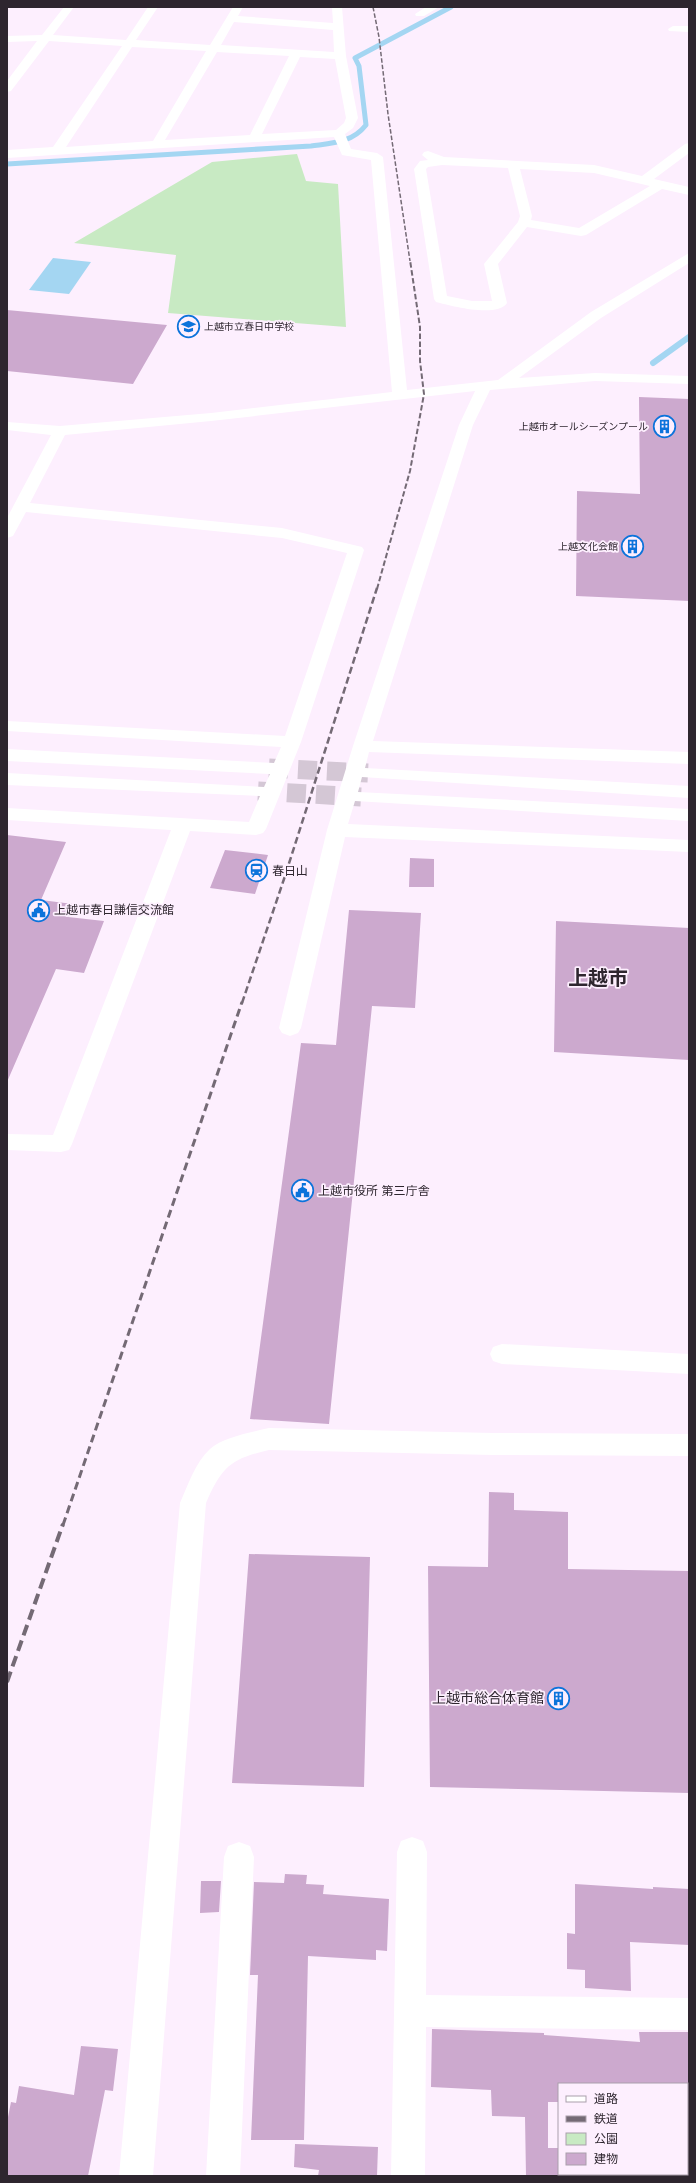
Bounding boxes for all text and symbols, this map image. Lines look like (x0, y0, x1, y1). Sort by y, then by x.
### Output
school or university icon: 上越市立春日中学校 (176, 313, 202, 339)
place label: 上越市立春日中学校 (204, 319, 294, 334)
building icon: 上越市オールシーズンプール (651, 413, 677, 439)
place label: 上越市オールシーズンプール (519, 419, 648, 434)
building icon: 上越文化会館 (620, 533, 646, 559)
place label: 上越文化会館 (558, 539, 618, 554)
station icon: 春日山 (243, 858, 269, 884)
place label: 春日山 (272, 862, 308, 880)
public building icon: 上越市春日謙信交流館 (26, 897, 52, 923)
place label: 上越市春日謙信交流館 (54, 901, 174, 919)
district label: 上越市 (568, 964, 628, 993)
public building icon: 上越市役所 第三庁舎 (290, 1178, 316, 1204)
place label: 上越市役所 第三庁舎 (318, 1182, 430, 1200)
building icon: 上越市総合体育館 (546, 1685, 572, 1711)
place label: 上越市総合体育館 (432, 1688, 544, 1708)
legend (558, 2083, 688, 2175)
text: 道路 (594, 2090, 618, 2108)
text: 鉄道 (594, 2110, 618, 2128)
text: 公園 (594, 2130, 618, 2148)
text: 建物 (594, 2150, 618, 2168)

